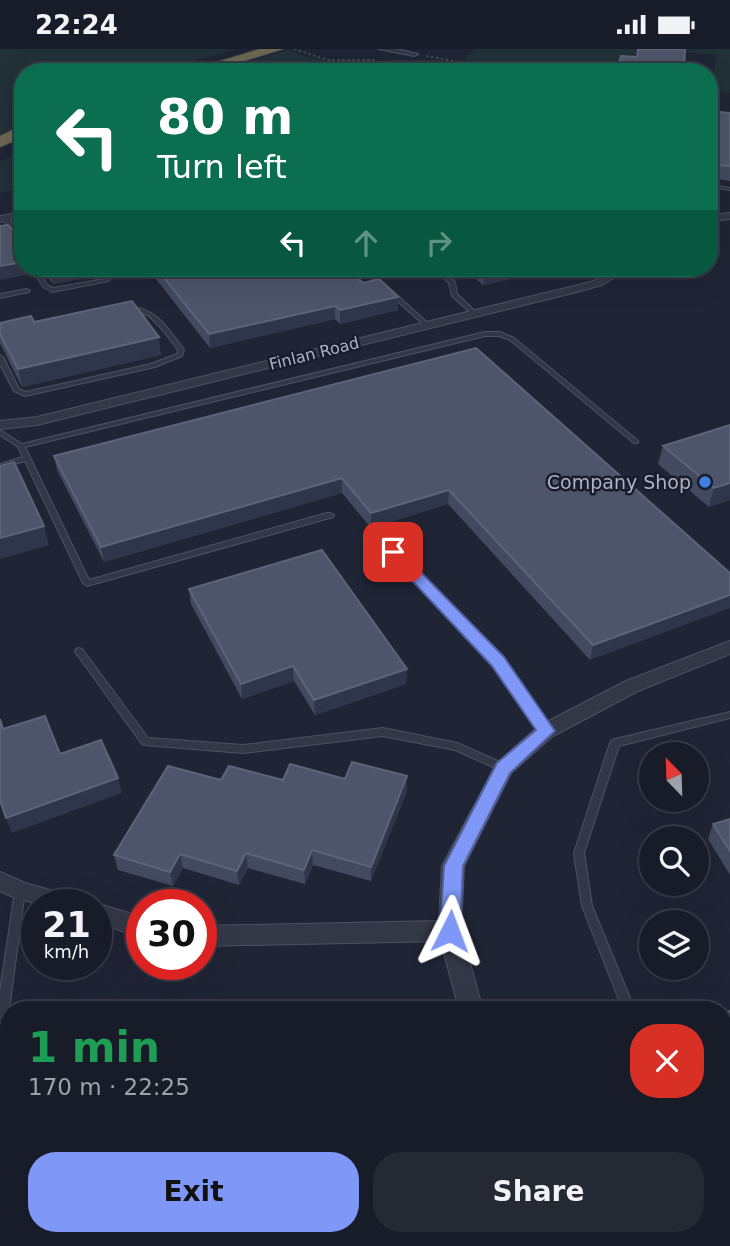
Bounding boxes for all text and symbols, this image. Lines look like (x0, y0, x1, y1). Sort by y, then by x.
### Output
text: 22:24 (35, 10, 118, 40)
text: 80 m (157, 89, 293, 146)
icon: left (42, 91, 133, 182)
text: Turn left (157, 148, 287, 186)
icon: left (274, 224, 312, 262)
icon: ahead (347, 224, 385, 262)
icon: right (420, 224, 458, 262)
street label: Finlan Road (267, 333, 361, 374)
place label: Company Shop (547, 471, 691, 493)
marker: Company Shop (697, 474, 713, 490)
pin (363, 522, 423, 582)
icon: arrive (374, 533, 412, 571)
north arrow (639, 742, 709, 812)
map controls (639, 742, 709, 980)
button: search (639, 826, 709, 896)
speed limit sign: 30 (126, 889, 217, 980)
position arrow (413, 894, 487, 968)
text: 21 (42, 905, 91, 945)
button: layers (639, 910, 709, 980)
text: km/h (44, 941, 89, 962)
text: 1 min (28, 1023, 160, 1072)
button: close (630, 1024, 704, 1098)
text: 170 m · 22:25 (28, 1074, 190, 1100)
button: Exit (28, 1152, 359, 1232)
button: Share (373, 1152, 704, 1232)

